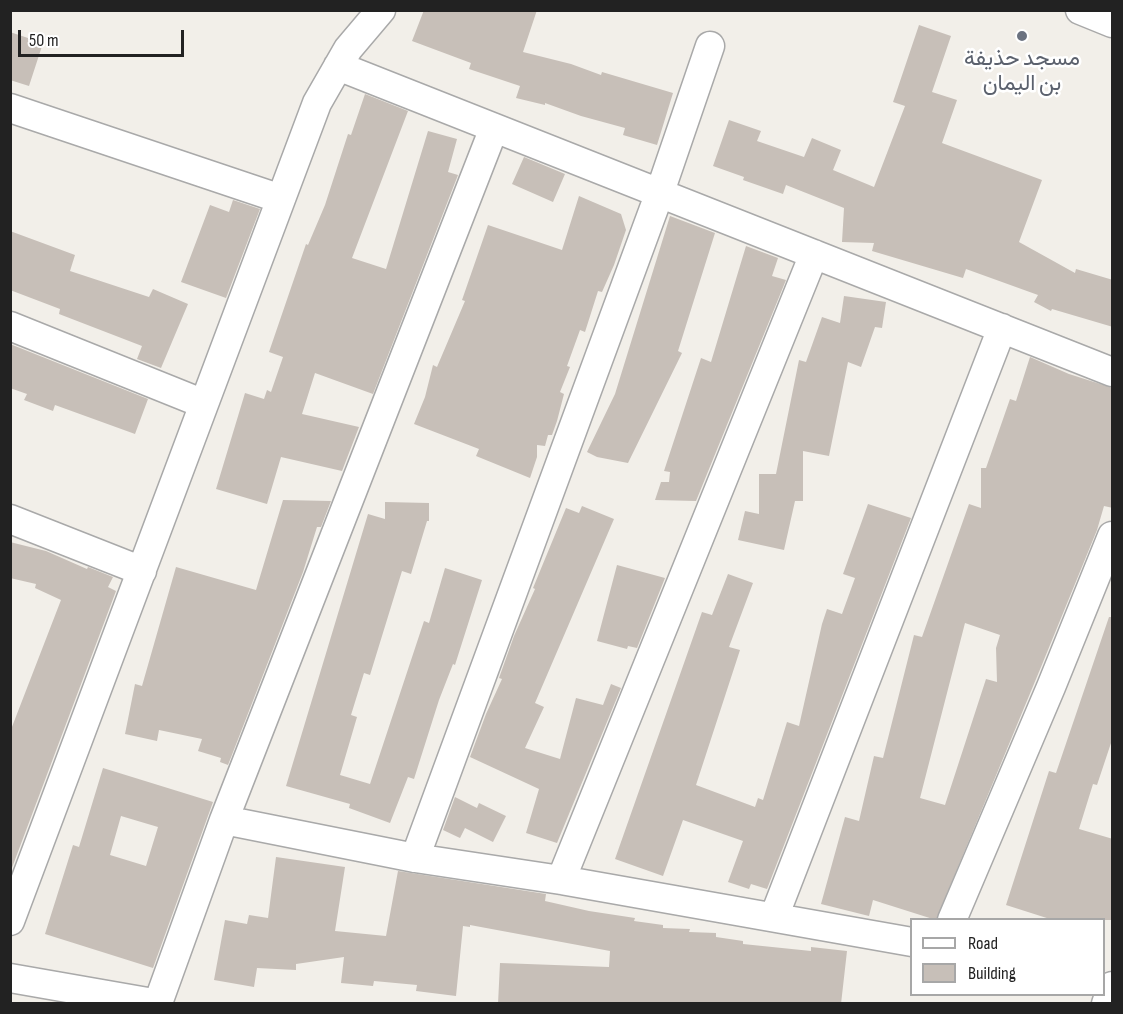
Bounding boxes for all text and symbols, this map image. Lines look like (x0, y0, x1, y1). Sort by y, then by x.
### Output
scale bar (21, 18, 188, 56)
marker: مسجد حذيفة بن اليمان (1015, 29, 1029, 43)
text: 50 m (29, 30, 59, 51)
place label: مسجد حذيفة بن اليمان (964, 46, 1080, 98)
legend (910, 918, 1105, 996)
text: Road (968, 933, 998, 954)
text: Building (968, 963, 1016, 984)

